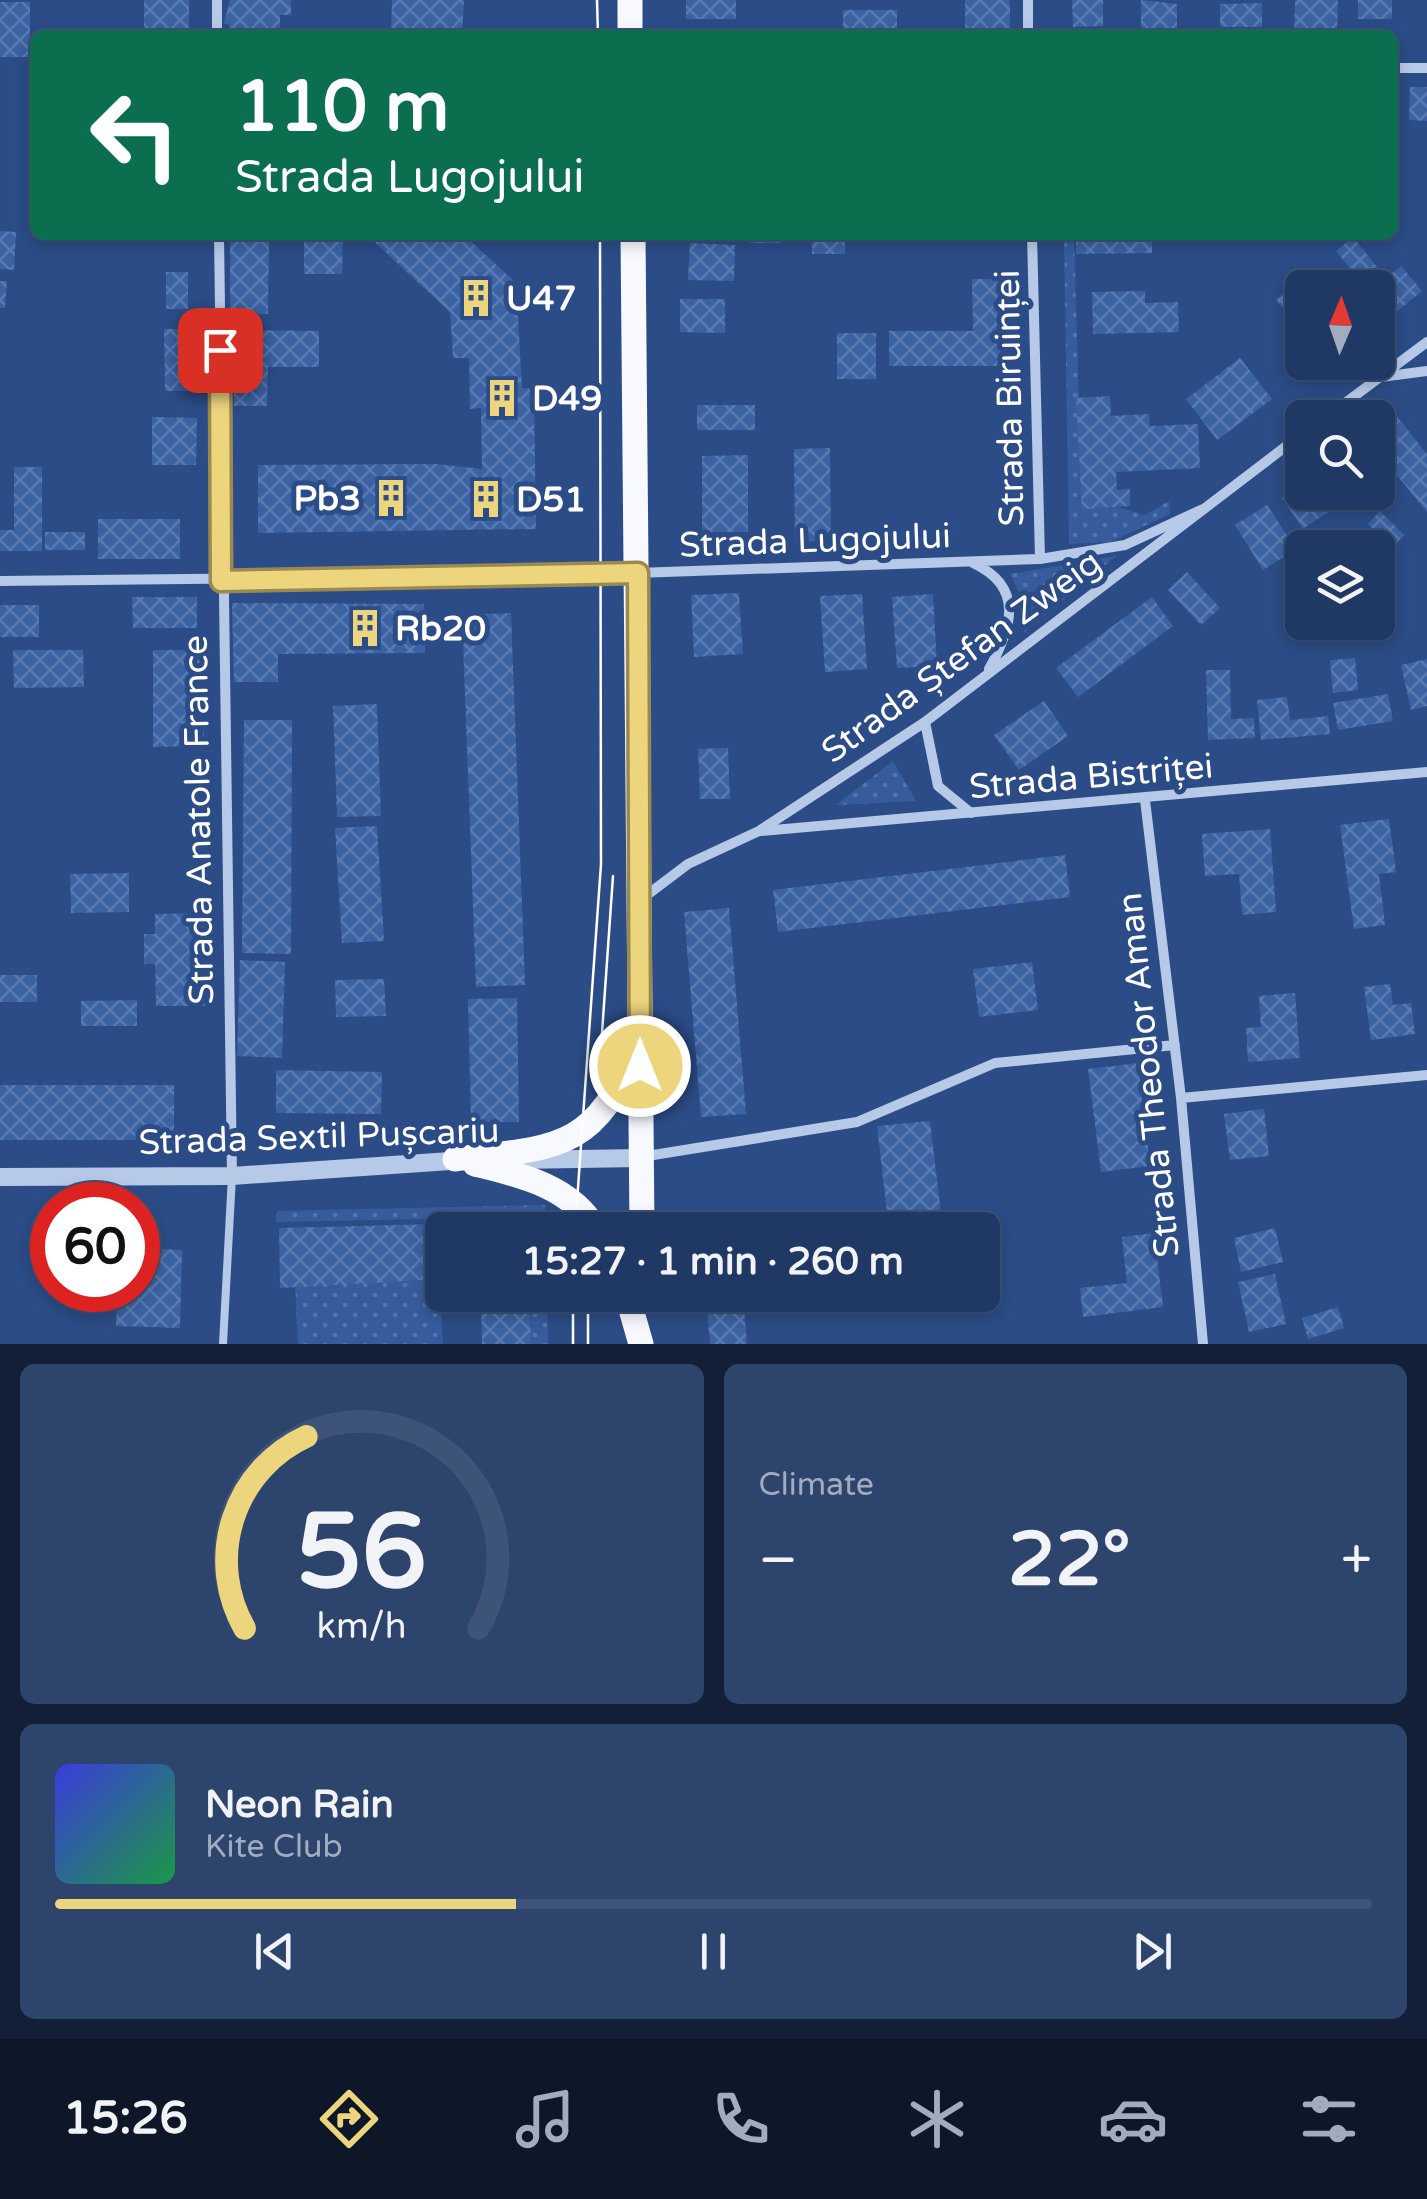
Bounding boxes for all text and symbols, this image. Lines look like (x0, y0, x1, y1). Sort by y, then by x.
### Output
text: 110 m (235, 66, 449, 150)
icon: left (70, 70, 200, 200)
text: Strada Lugojului (235, 151, 585, 205)
street label: Strada Biruinței (987, 269, 1033, 527)
north arrow (1285, 270, 1395, 380)
map controls (1285, 270, 1395, 640)
building icon: U47 (455, 277, 497, 319)
place label: U47 (506, 278, 577, 320)
pin (178, 308, 263, 393)
icon: arrive (193, 323, 248, 378)
building icon: D49 (481, 377, 523, 419)
place label: D49 (532, 378, 602, 420)
button: search (1285, 400, 1395, 510)
building icon: Pb3 (370, 477, 412, 519)
place label: Pb3 (294, 478, 361, 520)
building icon: D51 (465, 478, 507, 520)
place label: D51 (516, 479, 586, 521)
street label: Strada Lugojului (678, 515, 952, 567)
button: layers (1285, 530, 1395, 640)
street label: Strada Ștefan Zweig (814, 541, 1109, 772)
building icon: Rb20 (344, 607, 386, 649)
place label: Rb20 (395, 608, 486, 650)
street label: Strada Anatole France (175, 635, 223, 1005)
street label: Strada Bistriței (967, 745, 1215, 809)
street label: Strada Theodor Aman (1109, 890, 1189, 1259)
position arrow (588, 1014, 692, 1118)
street label: Strada Sextil Pușcariu (138, 1110, 500, 1164)
speed limit sign: 60 (30, 1182, 160, 1312)
text: 15:27 · 1 min · 260 m (521, 1239, 904, 1285)
text: Climate (759, 1466, 874, 1504)
text: 56 (296, 1491, 427, 1616)
text: 22° (1008, 1515, 1131, 1605)
text: − (759, 1528, 798, 1594)
text: + (1341, 1528, 1372, 1594)
text: km/h (317, 1605, 407, 1648)
text: Neon Rain (205, 1782, 394, 1828)
text: Kite Club (205, 1828, 343, 1866)
icon: previous (247, 1924, 302, 1979)
icon: pause (686, 1924, 741, 1979)
icon: next (1125, 1924, 1180, 1979)
icon: directions (314, 2084, 384, 2154)
icon: music (510, 2084, 580, 2154)
icon: phone (706, 2084, 776, 2154)
icon: climate (902, 2084, 972, 2154)
icon: car (1098, 2084, 1168, 2154)
icon: filters (1294, 2084, 1364, 2154)
text: 15:26 (63, 2092, 188, 2146)

